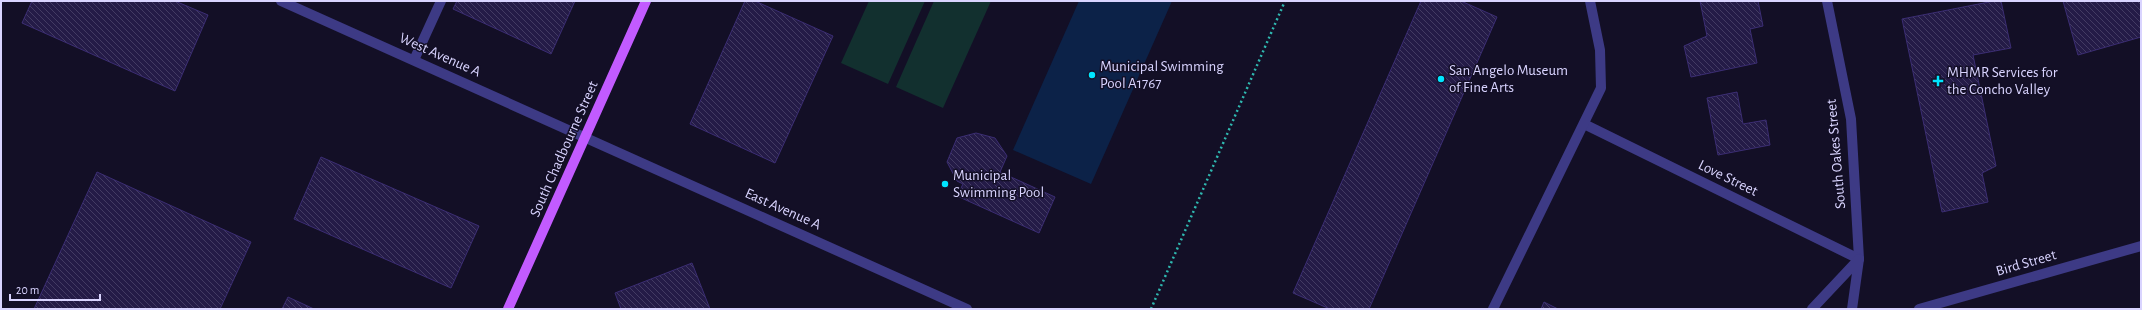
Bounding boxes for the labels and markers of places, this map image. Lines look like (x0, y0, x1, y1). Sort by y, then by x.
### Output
place label: Municipal Swimming Pool A1767 (1100, 59, 1224, 91)
place label: San Angelo Museum of Fine Arts (1449, 63, 1568, 95)
place label: MHMR Services for the Concho Valley (1947, 65, 2058, 97)
marker: Municipal Swimming Pool A1767 (1087, 70, 1097, 80)
marker: San Angelo Museum of Fine Arts (1436, 74, 1446, 84)
marker: MHMR Services for the Concho Valley (1932, 75, 1944, 87)
place label: Municipal Swimming Pool (953, 168, 1044, 200)
marker: Municipal Swimming Pool (940, 179, 950, 189)

